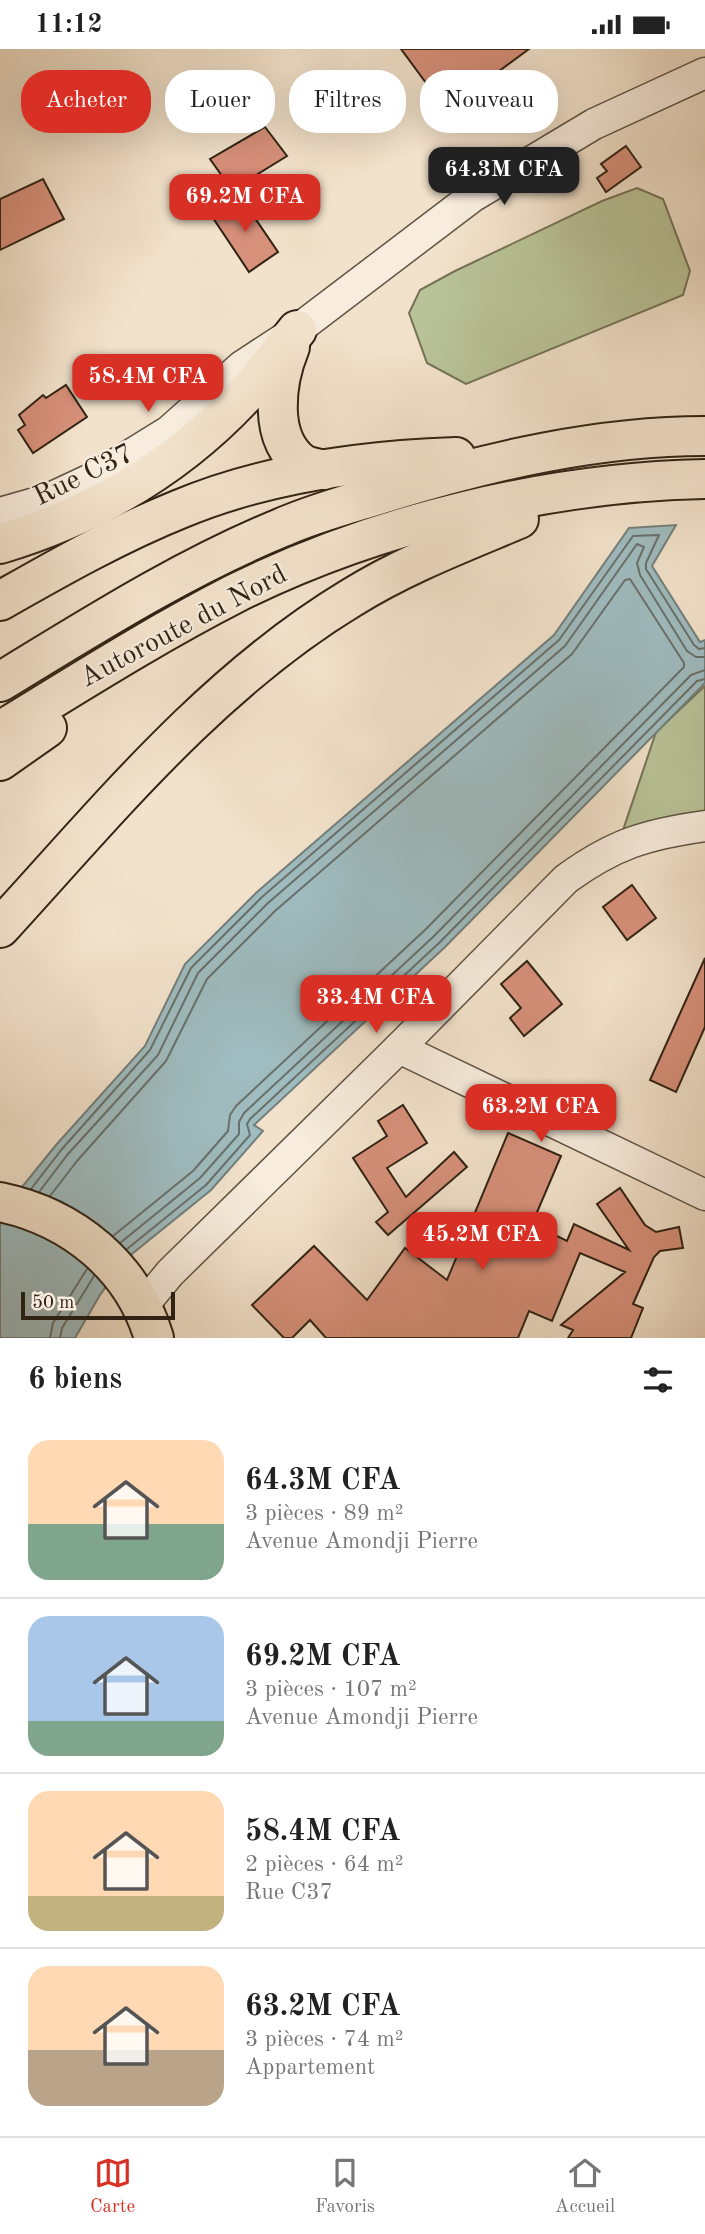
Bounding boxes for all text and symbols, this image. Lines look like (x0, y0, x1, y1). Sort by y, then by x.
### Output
text: 11:12 (35, 12, 103, 38)
chip: Acheter (21, 70, 151, 133)
chip: Louer (165, 70, 275, 133)
chip: Filtres (289, 70, 406, 133)
chip: Nouveau (420, 70, 558, 133)
pin: 64.3M CFA (424, 148, 584, 207)
text: 64.3M CFA (444, 158, 564, 181)
pin: 69.2M CFA (165, 174, 325, 234)
text: 69.2M CFA (185, 185, 305, 208)
pin: 58.4M CFA (68, 355, 228, 414)
text: 58.4M CFA (88, 365, 208, 388)
street label: Rue C37 (30, 440, 138, 512)
street label: Autoroute du Nord (76, 561, 292, 693)
pin: 33.4M CFA (296, 975, 456, 1035)
text: 33.4M CFA (316, 986, 436, 1009)
pin: 63.2M CFA (461, 1085, 621, 1144)
text: 63.2M CFA (481, 1095, 601, 1118)
pin: 45.2M CFA (402, 1213, 562, 1272)
text: 45.2M CFA (422, 1223, 542, 1246)
scale bar (21, 1289, 175, 1321)
text: 50 m (32, 1294, 74, 1313)
icon: filters (639, 1361, 677, 1399)
text: 6 biens (28, 1365, 122, 1395)
text: 64.3M CFA (245, 1466, 401, 1496)
icon: home (84, 1468, 168, 1552)
text: 3 pièces · 89 m² (245, 1502, 404, 1525)
text: Avenue Amondji Pierre (245, 1530, 478, 1553)
text: 69.2M CFA (245, 1642, 401, 1672)
icon: home (84, 1644, 168, 1728)
text: 3 pièces · 107 m² (245, 1678, 417, 1701)
text: Avenue Amondji Pierre (245, 1706, 478, 1729)
text: 58.4M CFA (245, 1817, 401, 1847)
icon: home (84, 1819, 168, 1903)
text: 2 pièces · 64 m² (245, 1853, 404, 1876)
text: Rue C37 (245, 1881, 333, 1904)
text: 63.2M CFA (245, 1992, 401, 2022)
icon: home (84, 1994, 168, 2078)
text: 3 pièces · 74 m² (245, 2028, 404, 2051)
text: Appartement (245, 2056, 375, 2079)
tab: Carte (90, 2154, 135, 2219)
tab: Favoris (315, 2154, 375, 2219)
tab: Accueil (555, 2154, 615, 2219)

